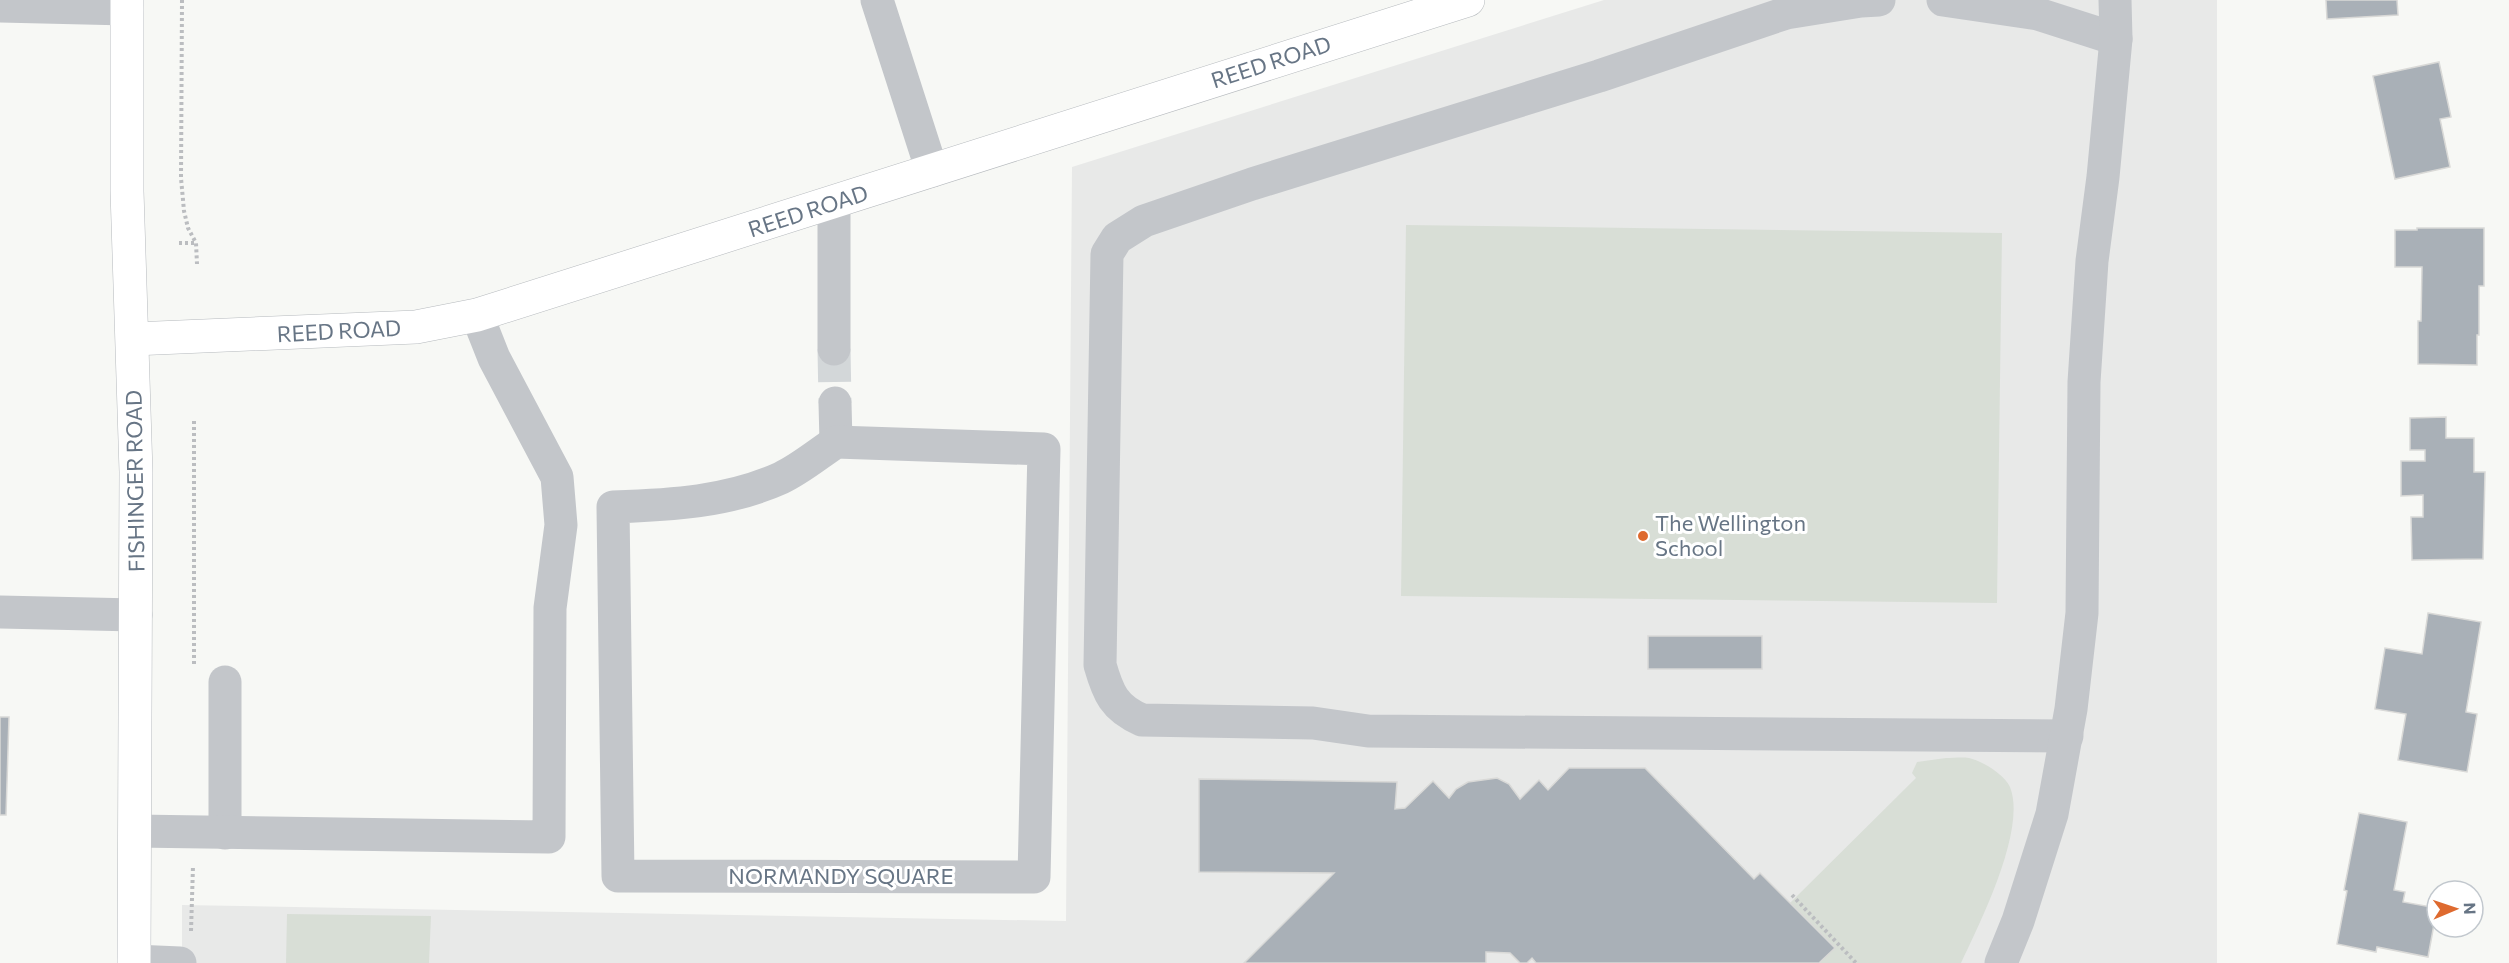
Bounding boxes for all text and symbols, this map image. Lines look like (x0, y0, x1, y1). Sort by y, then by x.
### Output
street label: REED ROAD (1208, 29, 1334, 94)
street label: REED ROAD (745, 178, 871, 243)
street label: REED ROAD (276, 314, 402, 347)
street label: FISHINGER ROAD (119, 390, 150, 572)
place label: The Wellington School (1655, 509, 1806, 561)
marker: The Wellington School (1636, 529, 1650, 543)
street label: NORMANDY SQUARE (728, 862, 954, 889)
north arrow (2425, 879, 2485, 939)
text: N (2461, 902, 2480, 915)

